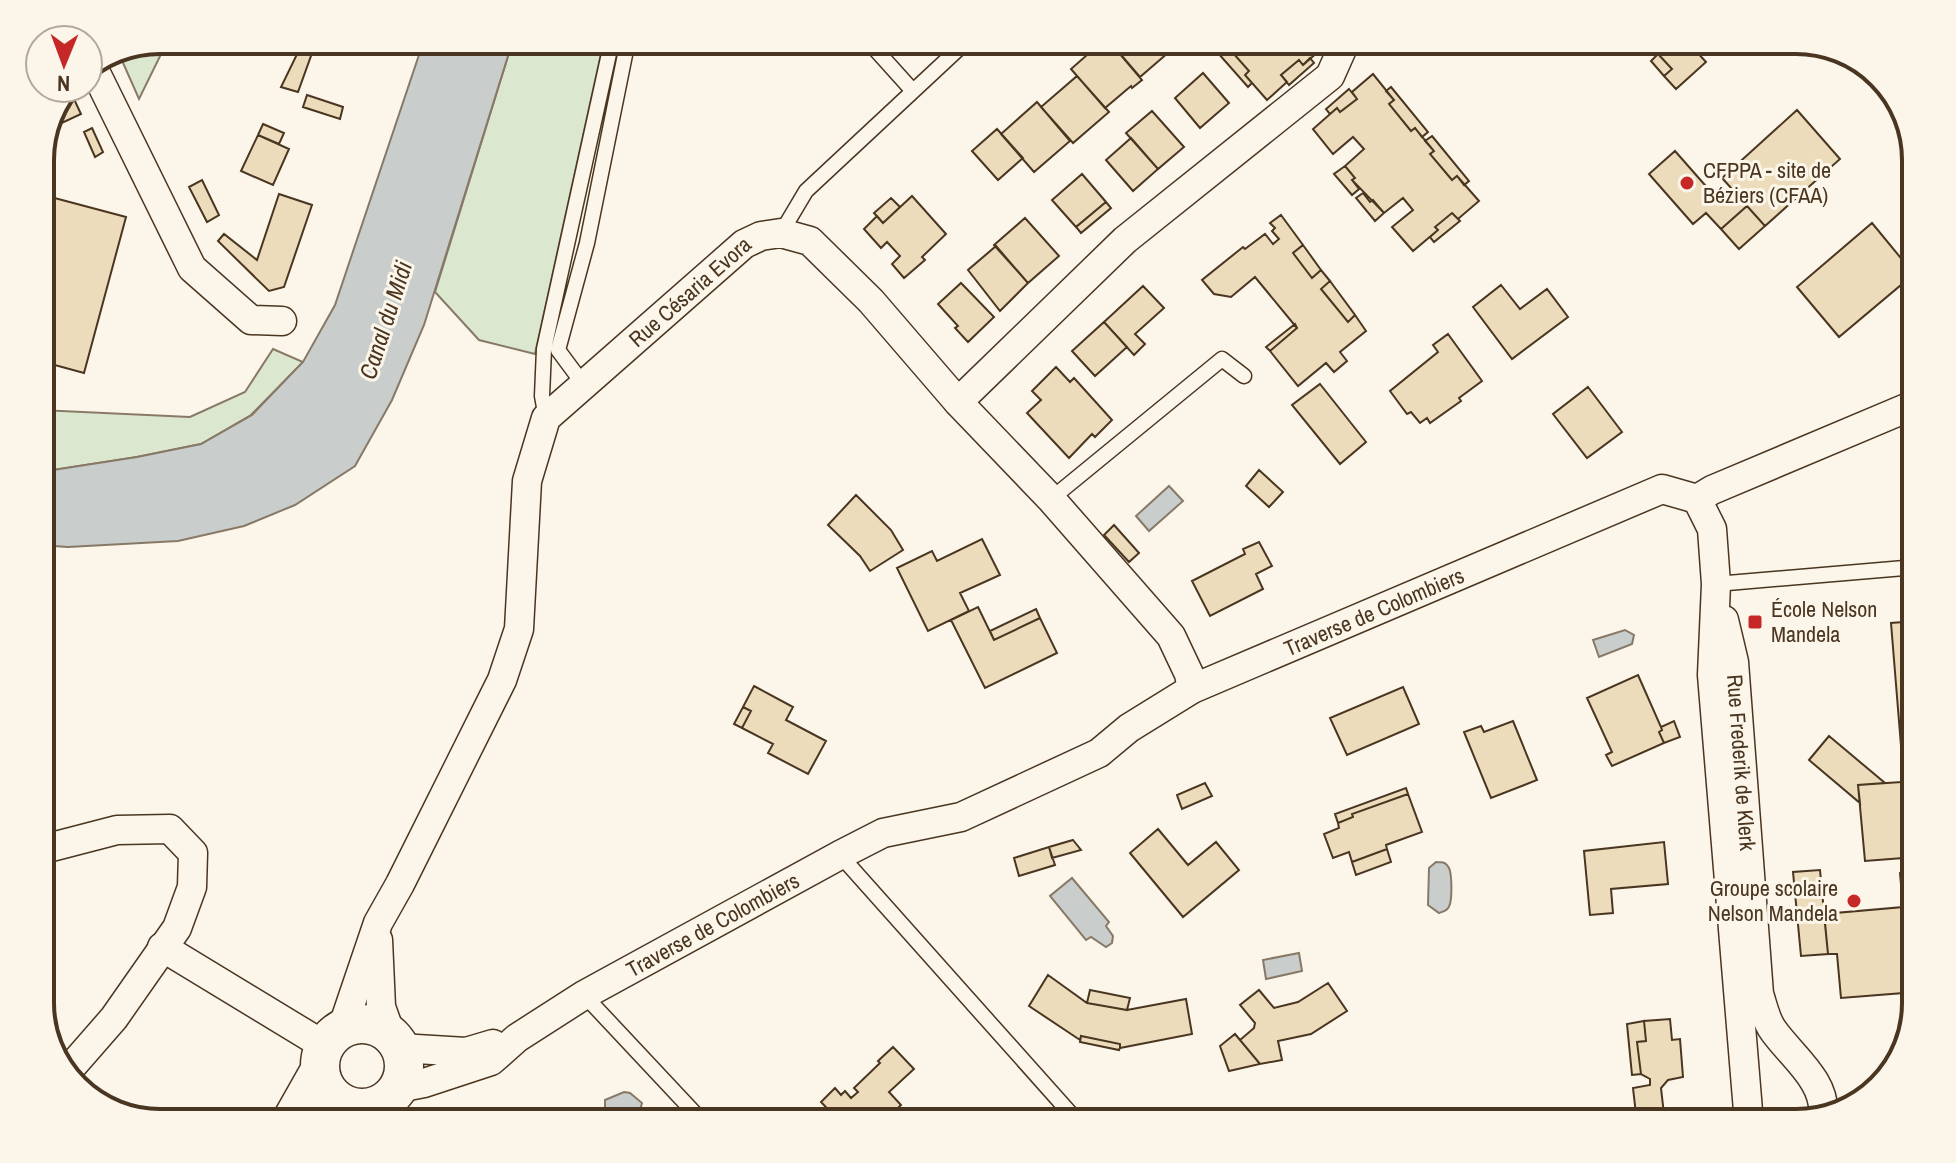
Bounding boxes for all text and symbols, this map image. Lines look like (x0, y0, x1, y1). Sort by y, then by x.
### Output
north arrow (24, 24, 104, 104)
text: N (57, 69, 70, 99)
place label: CFPPA - site de Béziers (CFAA) (1703, 155, 1831, 210)
marker: CFPPA - site de Béziers (CFAA) (1678, 174, 1696, 192)
street label: Rue Césaria Evora (622, 230, 757, 354)
water label: Canal du Midi (351, 256, 419, 383)
street label: Traverse de Colombiers (1279, 560, 1469, 663)
place label: École Nelson Mandela (1771, 594, 1877, 649)
marker: École Nelson Mandela (1746, 613, 1764, 631)
street label: Rue Frederik de Klerk (1720, 673, 1763, 853)
street label: Traverse de Colombiers (621, 865, 805, 984)
place label: Groupe scolaire Nelson Mandela (1708, 873, 1838, 928)
marker: Groupe scolaire Nelson Mandela (1845, 892, 1863, 910)

